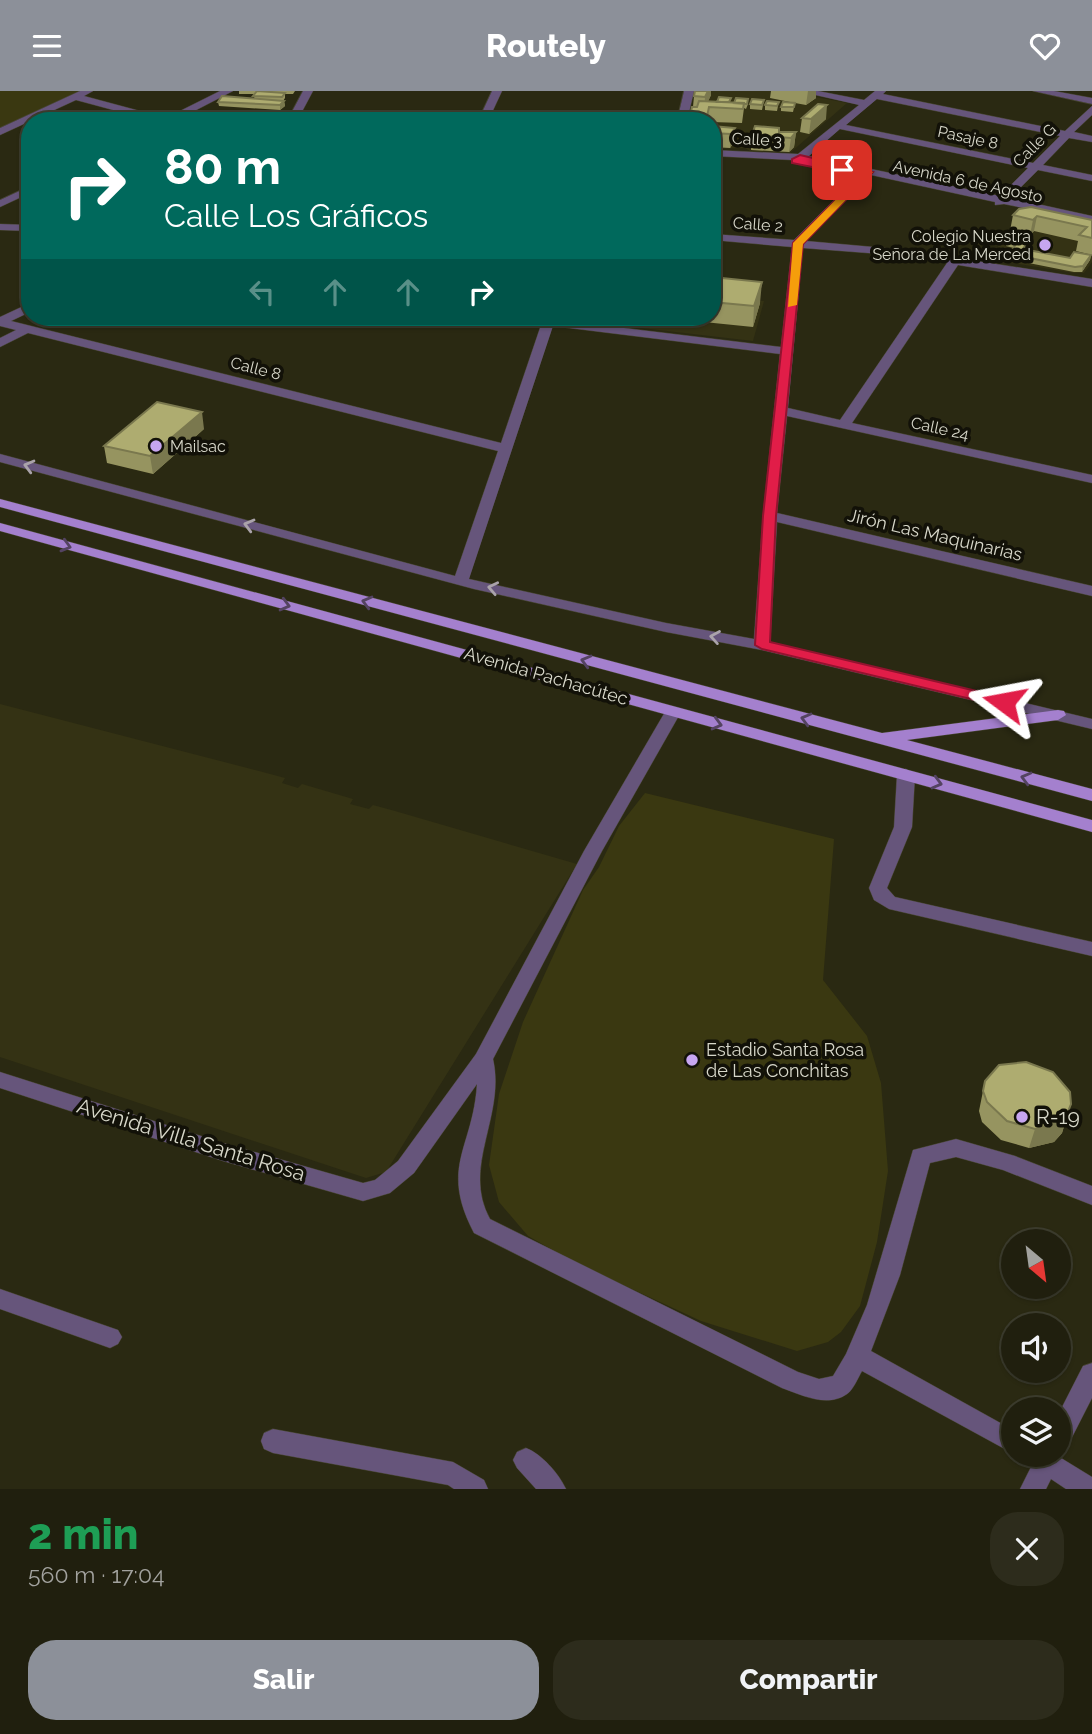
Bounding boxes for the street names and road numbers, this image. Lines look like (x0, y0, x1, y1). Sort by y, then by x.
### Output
street label: Calle G (1009, 120, 1060, 171)
street label: Pasaje 8 (936, 122, 1000, 153)
street label: Calle 3 (731, 129, 783, 150)
street label: Avenida 6 de Agosto (891, 156, 1045, 207)
street label: Calle 2 (732, 213, 784, 236)
street label: Calle 8 (229, 353, 283, 384)
street label: Calle 24 (909, 413, 971, 444)
street label: Jirón Las Maquinarias (846, 504, 1025, 565)
street label: Avenida Pachacútec (462, 642, 631, 709)
street label: Avenida Villa Santa Rosa (74, 1093, 308, 1186)

